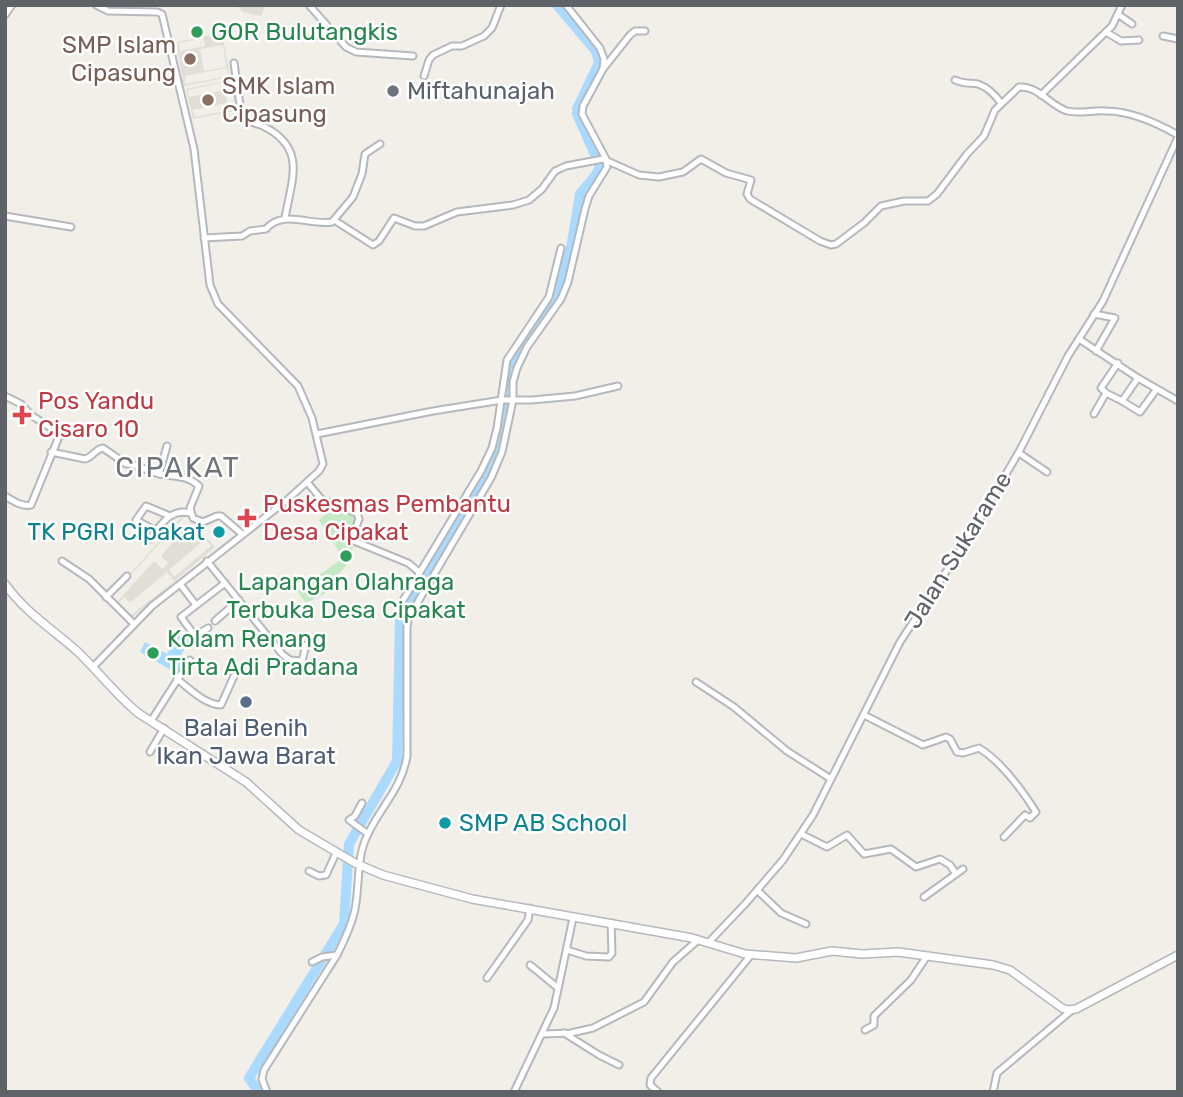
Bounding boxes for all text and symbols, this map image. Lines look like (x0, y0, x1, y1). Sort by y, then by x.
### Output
place label: GOR Bulutangkis (211, 18, 398, 46)
marker: GOR Bulutangkis (189, 24, 205, 40)
place label: SMP Islam Cipasung (62, 31, 176, 87)
marker: SMP Islam Cipasung (182, 51, 198, 67)
place label: SMK Islam Cipasung (222, 72, 335, 128)
place label: Miftahunajah (407, 77, 555, 105)
marker: Miftahunajah (385, 83, 401, 99)
marker: SMK Islam Cipasung (200, 92, 216, 108)
place label: Pos Yandu Cisaro 10 (38, 387, 154, 443)
marker: Pos Yandu Cisaro 10 (12, 405, 32, 425)
district label: CIPAKAT (115, 451, 241, 484)
street label: Jalan Sukarame (899, 466, 1017, 634)
place label: Puskesmas Pembantu Desa Cipakat (263, 490, 511, 546)
marker: Puskesmas Pembantu Desa Cipakat (237, 508, 257, 528)
place label: TK PGRI Cipakat (27, 518, 205, 546)
marker: TK PGRI Cipakat (211, 524, 227, 540)
marker: Lapangan Olahraga Terbuka Desa Cipakat (338, 548, 354, 564)
place label: Lapangan Olahraga Terbuka Desa Cipakat (226, 568, 466, 624)
place label: Kolam Renang Tirta Adi Pradana (167, 625, 358, 681)
marker: Kolam Renang Tirta Adi Pradana (145, 645, 161, 661)
marker: Balai Benih Ikan Jawa Barat (238, 694, 254, 710)
place label: Balai Benih Ikan Jawa Barat (156, 714, 336, 770)
place label: SMP AB School (459, 809, 627, 837)
marker: SMP AB School (437, 815, 453, 831)

